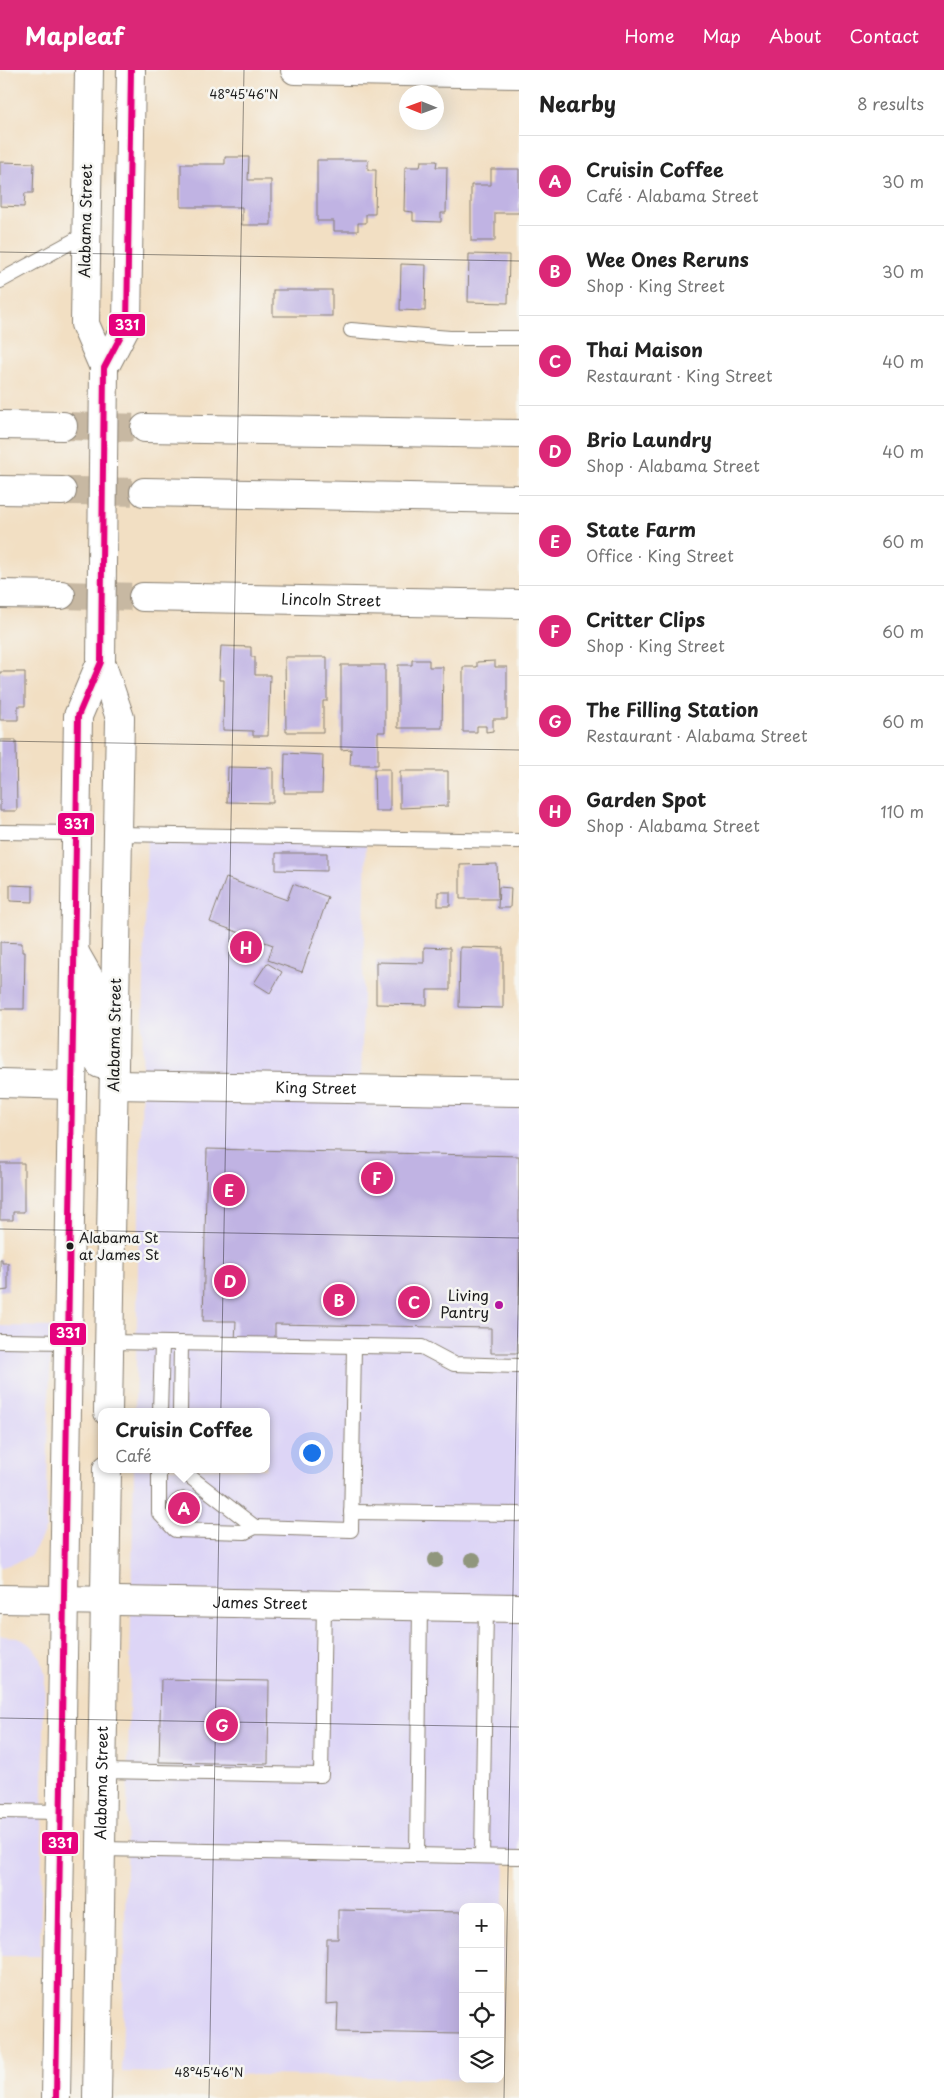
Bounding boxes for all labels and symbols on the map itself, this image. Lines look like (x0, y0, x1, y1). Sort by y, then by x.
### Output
text: 48°45'46"N (210, 85, 278, 103)
north arrow (399, 85, 444, 130)
street label: Alabama Street (72, 164, 97, 278)
line badge: 331 (108, 313, 146, 337)
text: 331 (115, 314, 139, 335)
street label: Lincoln Street (281, 587, 381, 611)
line badge: 331 (57, 812, 95, 836)
text: 331 (64, 813, 88, 834)
pin: H (230, 928, 262, 966)
street label: Alabama Street (101, 978, 126, 1092)
street label: King Street (275, 1075, 357, 1099)
pin: F (361, 1159, 393, 1197)
pin: E (213, 1171, 245, 1209)
place label: Alabama St at James St (79, 1227, 159, 1265)
marker: Alabama St at James St (65, 1241, 75, 1251)
pin: D (214, 1262, 246, 1300)
pin: B (323, 1281, 355, 1319)
pin: C (398, 1283, 430, 1321)
place label: Living Pantry (440, 1283, 489, 1323)
marker: Living Pantry (493, 1299, 505, 1311)
line badge: 331 (49, 1322, 87, 1346)
text: 331 (56, 1322, 80, 1343)
your location (299, 1440, 325, 1466)
pin: A (168, 1489, 200, 1527)
street label: James Street (212, 1590, 308, 1614)
pin: G (206, 1706, 238, 1744)
street label: Alabama Street (88, 1726, 113, 1840)
line badge: 331 (41, 1831, 79, 1855)
text: 331 (48, 1832, 72, 1853)
text: 48°45'46"N (175, 2063, 243, 2081)

